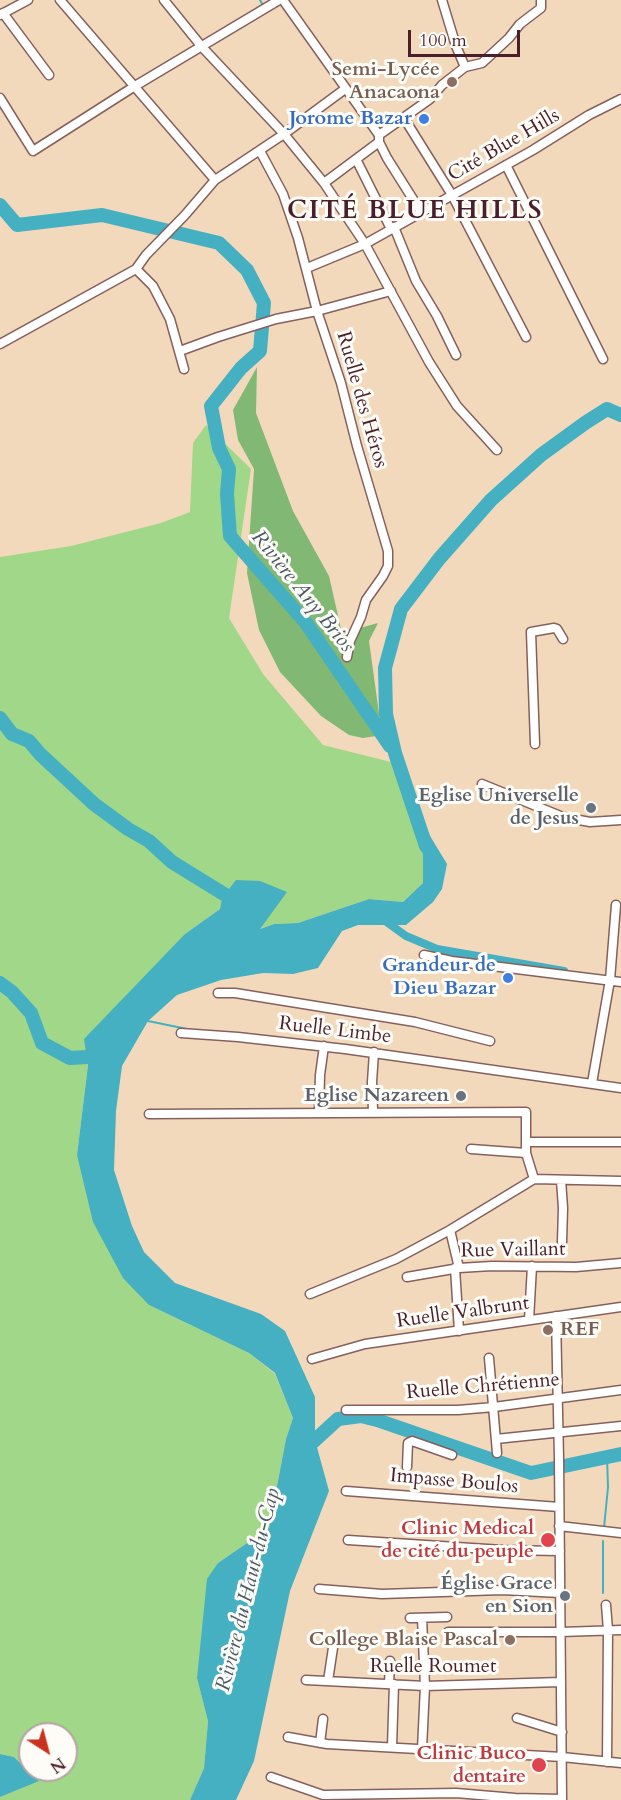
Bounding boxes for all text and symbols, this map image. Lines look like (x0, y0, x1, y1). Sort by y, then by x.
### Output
scale bar (411, 18, 524, 56)
text: 100 m (419, 28, 467, 53)
place label: Semi-Lycée Anacaona (332, 58, 440, 105)
marker: Semi-Lycée Anacaona (445, 75, 459, 89)
street label: Cité Blue Hills (444, 104, 564, 188)
place label: Jorome Bazar (289, 107, 412, 131)
marker: Jorome Bazar (417, 112, 431, 126)
district label: CITÉ BLUE HILLS (287, 196, 543, 228)
street label: Ruelle des Héros (330, 329, 392, 471)
water label: Rivière Any Brios (245, 526, 359, 658)
place label: Eglise Universelle de Jesus (418, 784, 579, 831)
marker: Eglise Universelle de Jesus (584, 801, 598, 815)
place label: Grandeur de Dieu Bazar (382, 954, 496, 1001)
marker: Grandeur de Dieu Bazar (501, 971, 515, 985)
street label: Ruelle Limbe (277, 1012, 393, 1050)
place label: Eglise Nazareen (304, 1084, 449, 1108)
marker: Eglise Nazareen (454, 1089, 468, 1103)
street label: Rue Vaillant (460, 1238, 566, 1264)
street label: Ruelle Valbrunt (395, 1292, 531, 1334)
place label: REF (560, 1318, 599, 1342)
marker: REF (541, 1323, 555, 1337)
street label: Ruelle Chrétienne (405, 1368, 561, 1406)
street label: Impasse Boulos (389, 1464, 519, 1500)
water label: Rivière du Haut-du-Cap (212, 1486, 286, 1694)
place label: Clinic Medical de cité du peuple (381, 1517, 534, 1564)
marker: Clinic Medical de cité du peuple (539, 1531, 557, 1549)
place label: Église Grace en Sion (440, 1572, 553, 1619)
marker: Église Grace en Sion (558, 1589, 572, 1603)
place label: College Blaise Pascal (309, 1628, 498, 1652)
marker: College Blaise Pascal (503, 1633, 517, 1647)
street label: Ruelle Roumet (370, 1655, 496, 1679)
north arrow (18, 1722, 78, 1782)
place label: Clinic Buco dentaire (417, 1742, 526, 1789)
text: N (45, 1752, 69, 1778)
marker: Clinic Buco dentaire (530, 1756, 548, 1774)

